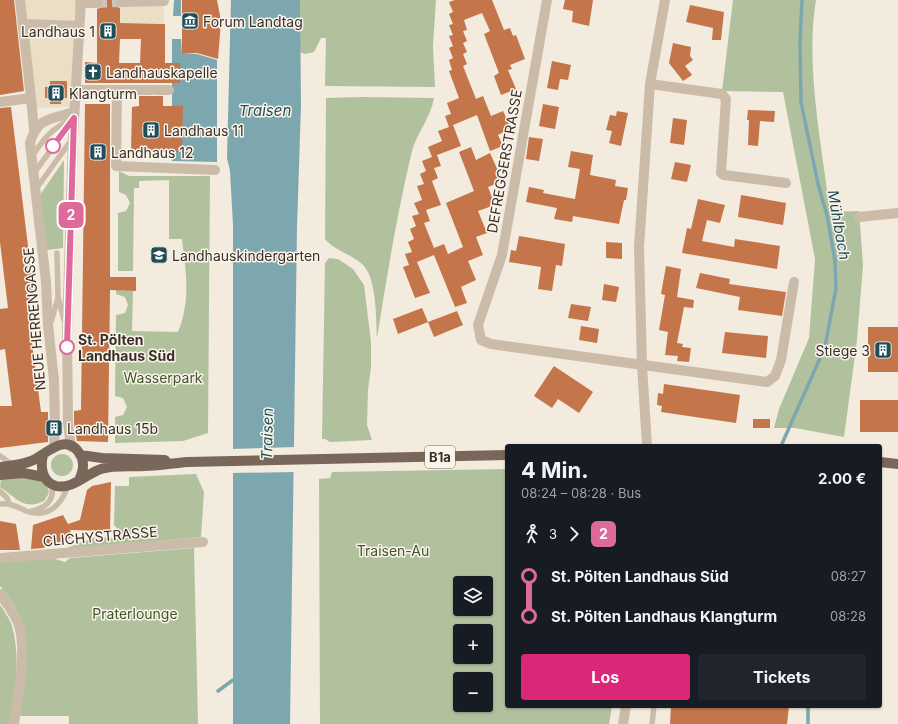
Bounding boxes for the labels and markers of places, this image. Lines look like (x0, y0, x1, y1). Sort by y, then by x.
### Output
museum icon: Forum Landtag (180, 11, 200, 31)
place label: Forum Landtag (203, 13, 303, 30)
building icon: Landhaus 1 (98, 21, 118, 41)
place label: Landhaus 1 (21, 23, 95, 40)
church icon: Landhauskapelle (83, 62, 103, 82)
place label: Landhauskapelle (106, 64, 218, 81)
building icon: Klangturm (46, 83, 66, 103)
place label: Klangturm (69, 85, 137, 102)
building icon: Landhaus 11 (141, 120, 161, 140)
place label: Landhaus 11 (164, 122, 244, 139)
unlabelled marker (45, 138, 61, 154)
building icon: Landhaus 12 (88, 142, 108, 162)
place label: Landhaus 12 (111, 144, 194, 161)
school or university icon: Landhauskindergarten (149, 245, 169, 265)
place label: Landhauskindergarten (172, 247, 320, 264)
place label: St. Pölten Landhaus Süd (78, 331, 175, 364)
marker: St. Pölten Landhaus Süd (59, 339, 75, 355)
building icon: Stiege 3 (873, 340, 893, 360)
place label: Stiege 3 (816, 342, 870, 359)
building icon: Landhaus 15b (44, 418, 64, 438)
place label: Landhaus 15b (67, 420, 158, 437)

